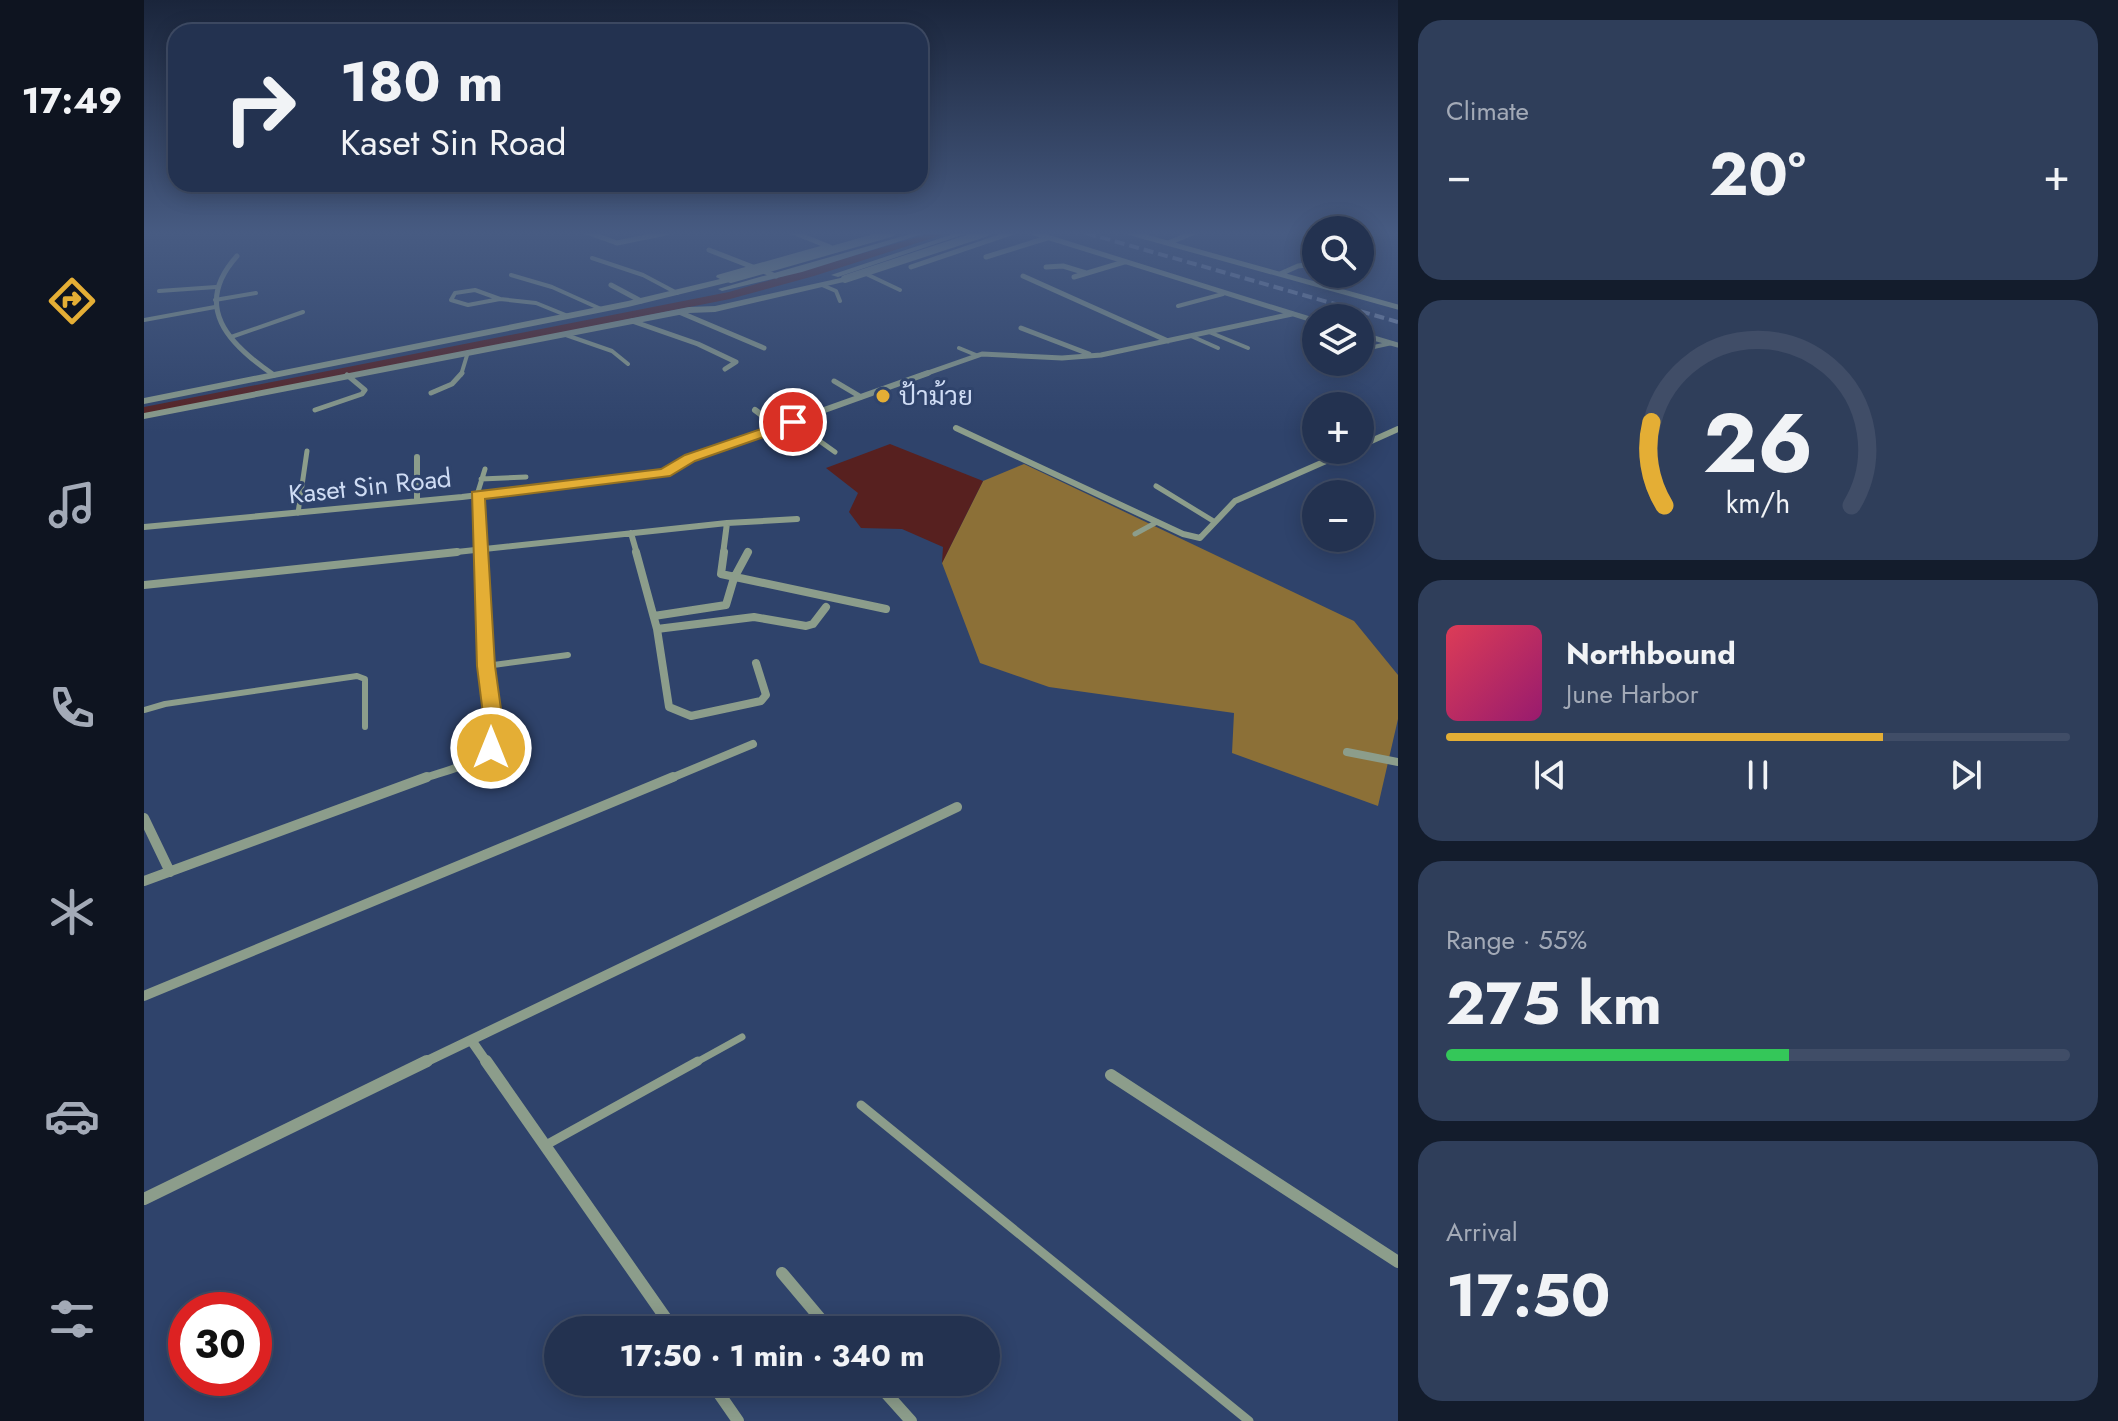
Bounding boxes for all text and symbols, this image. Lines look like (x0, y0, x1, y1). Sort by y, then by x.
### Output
text: 180 m (340, 41, 503, 122)
icon: right (208, 56, 312, 160)
text: 17:49 (22, 74, 122, 126)
text: Climate (1446, 92, 1529, 130)
text: Kaset Sin Road (340, 116, 567, 168)
text: 20° (1709, 131, 1806, 218)
text: − (1446, 143, 1472, 207)
text: + (2043, 143, 2070, 207)
map controls (1302, 216, 1374, 552)
button: search (1302, 216, 1374, 288)
icon: directions (44, 273, 100, 329)
button: layers (1302, 304, 1374, 376)
place label: ป้าม้วย (899, 377, 973, 415)
text: 26 (1703, 383, 1813, 503)
marker: ป้าม้วย (874, 387, 892, 405)
pin (759, 388, 827, 456)
button: + (1302, 392, 1374, 464)
icon: arrive (771, 400, 815, 444)
street label: Kaset Sin Road (287, 459, 453, 513)
icon: music (44, 477, 100, 533)
button: − (1302, 480, 1374, 552)
text: km/h (1726, 482, 1790, 524)
text: Northbound (1566, 632, 1736, 675)
text: June Harbor (1566, 675, 1699, 713)
icon: phone (44, 680, 100, 736)
position arrow (449, 706, 533, 790)
icon: previous (1528, 753, 1572, 797)
icon: pause (1736, 753, 1780, 797)
icon: next (1944, 753, 1988, 797)
icon: climate (44, 884, 100, 940)
text: Range · 55% (1446, 921, 1587, 959)
text: 275 km (1446, 960, 1662, 1047)
icon: car (44, 1088, 100, 1144)
text: Arrival (1446, 1213, 1518, 1251)
text: 17:50 (1446, 1252, 1610, 1339)
icon: filters (44, 1291, 100, 1347)
speed limit sign: 30 (168, 1292, 272, 1396)
text: 17:50 · 1 min · 340 m (620, 1334, 924, 1377)

